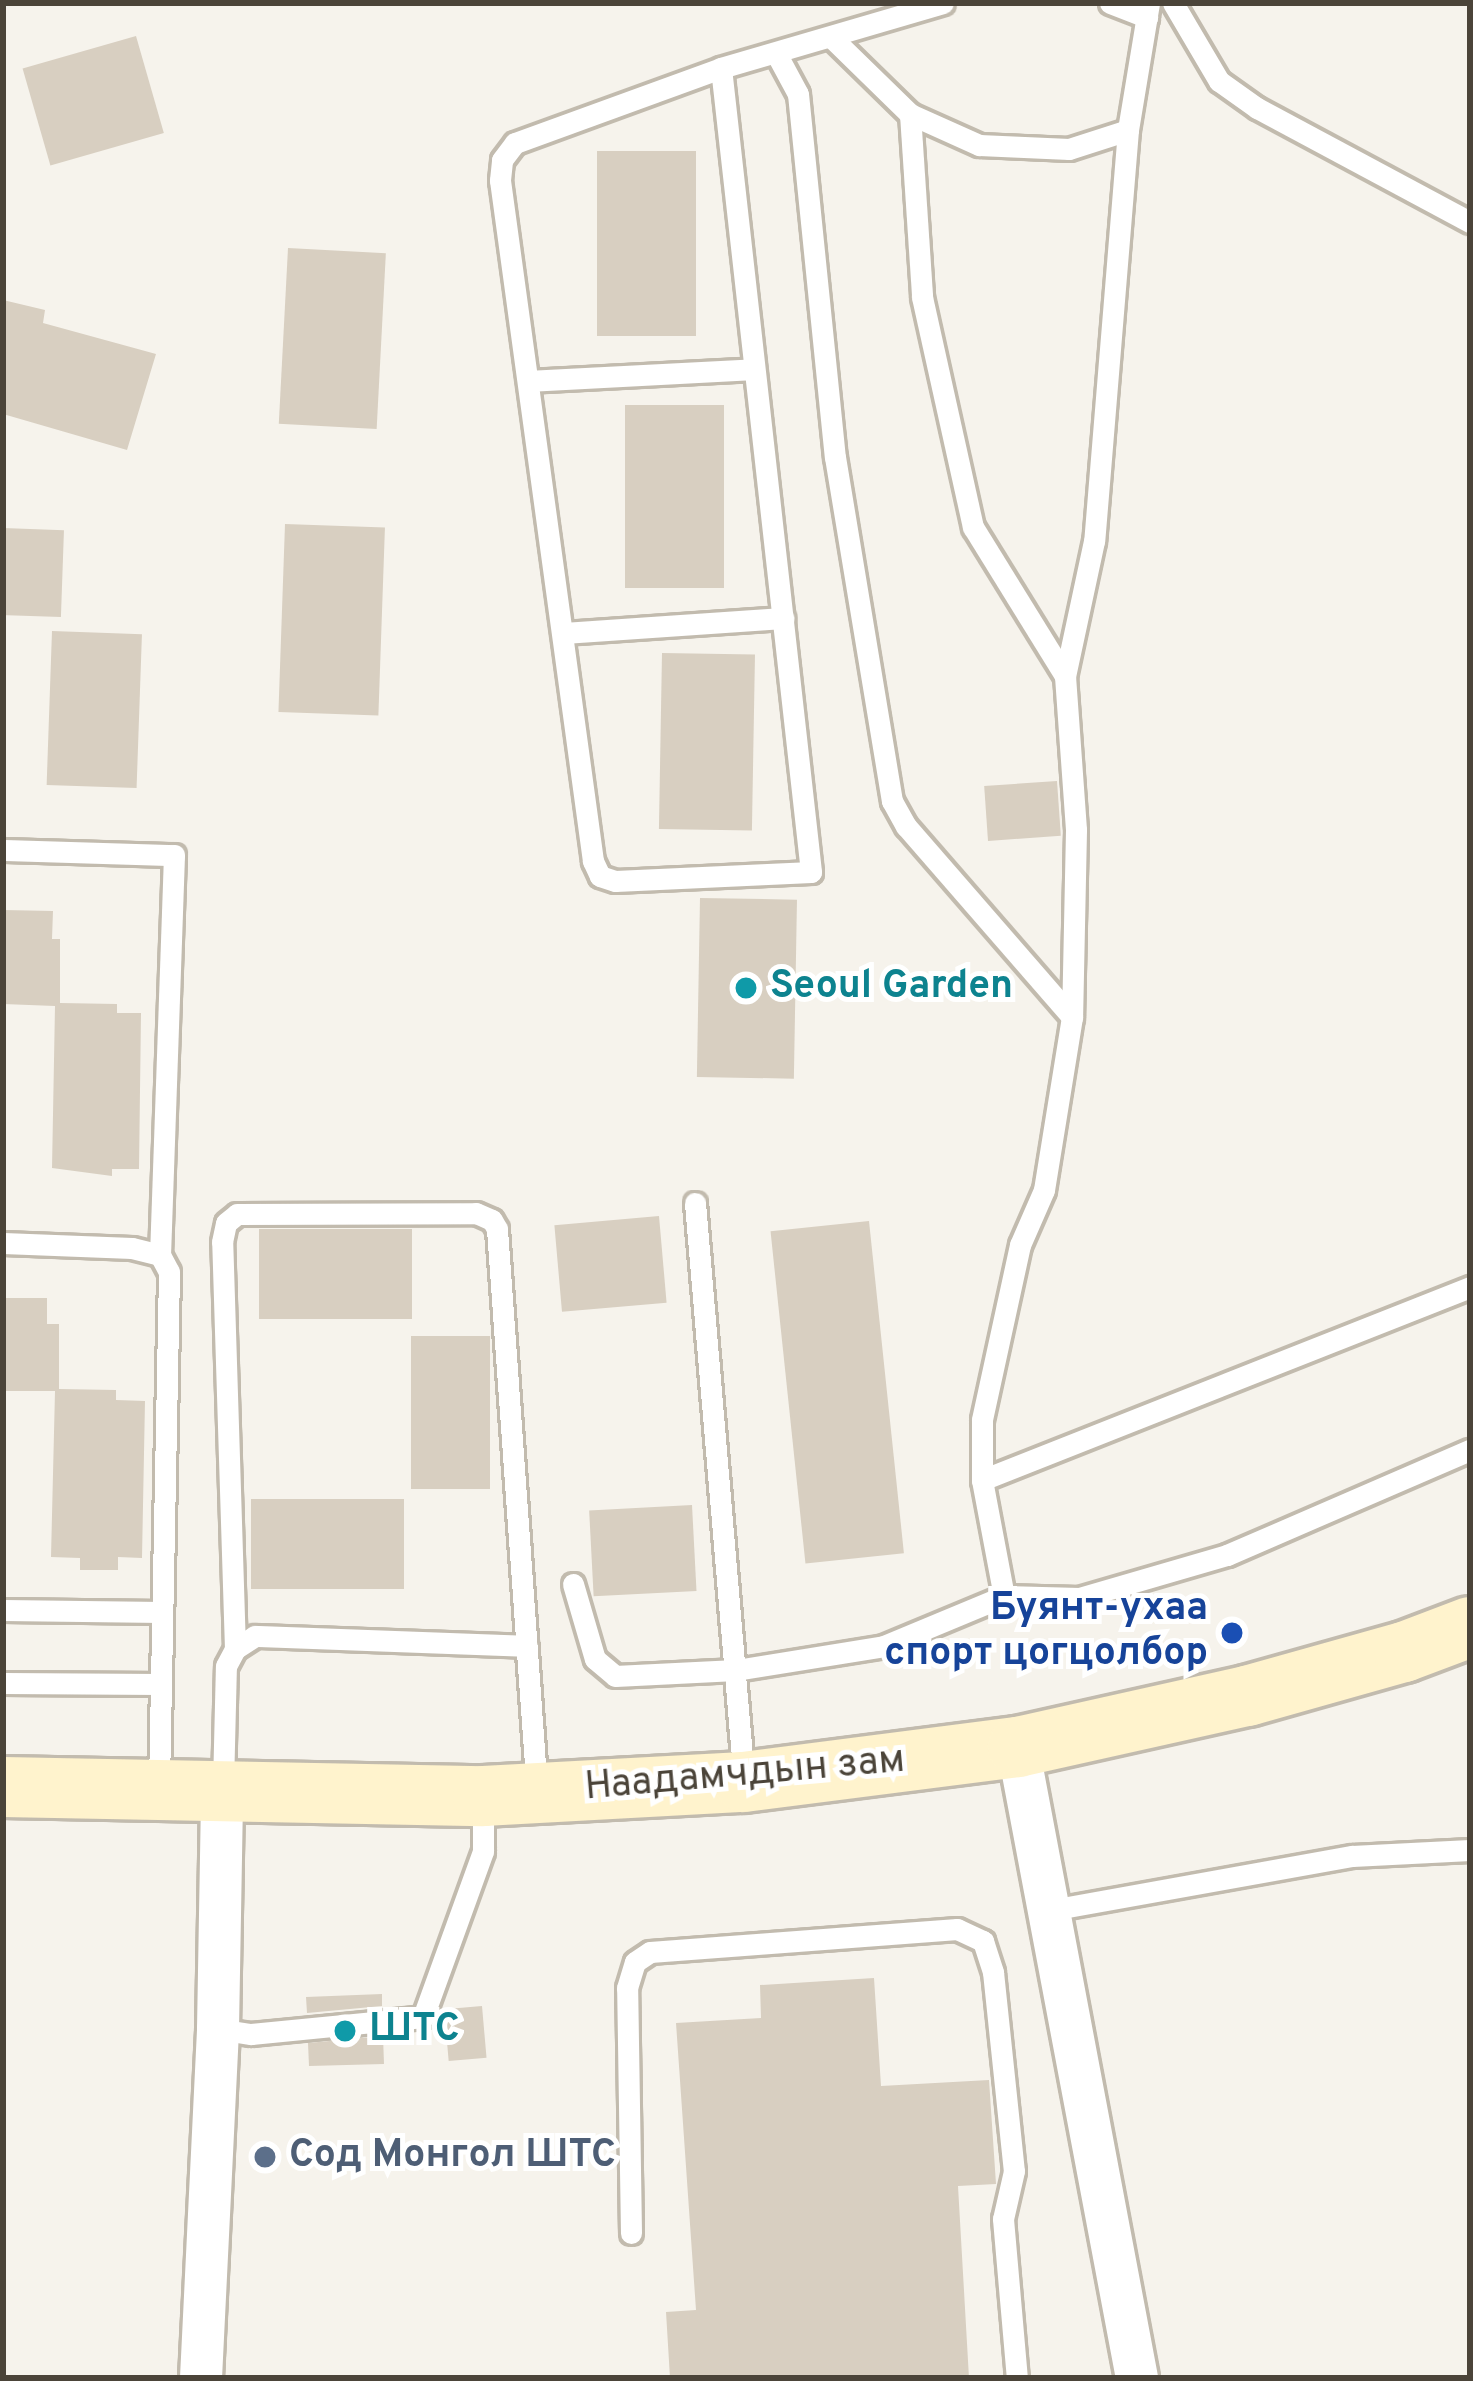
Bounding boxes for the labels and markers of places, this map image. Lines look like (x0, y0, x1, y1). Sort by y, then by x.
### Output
place label: Seoul Garden (770, 965, 1013, 1011)
marker: Seoul Garden (733, 975, 759, 1001)
place label: Буянт-ухаа спорт цогцолбор (884, 1588, 1208, 1679)
marker: Буянт-ухаа спорт цогцолбор (1219, 1620, 1245, 1646)
place label: ШТС (369, 2008, 460, 2054)
marker: ШТС (332, 2018, 358, 2044)
place label: Сод Монгол ШТС (289, 2134, 616, 2180)
marker: Сод Монгол ШТС (252, 2144, 278, 2170)

